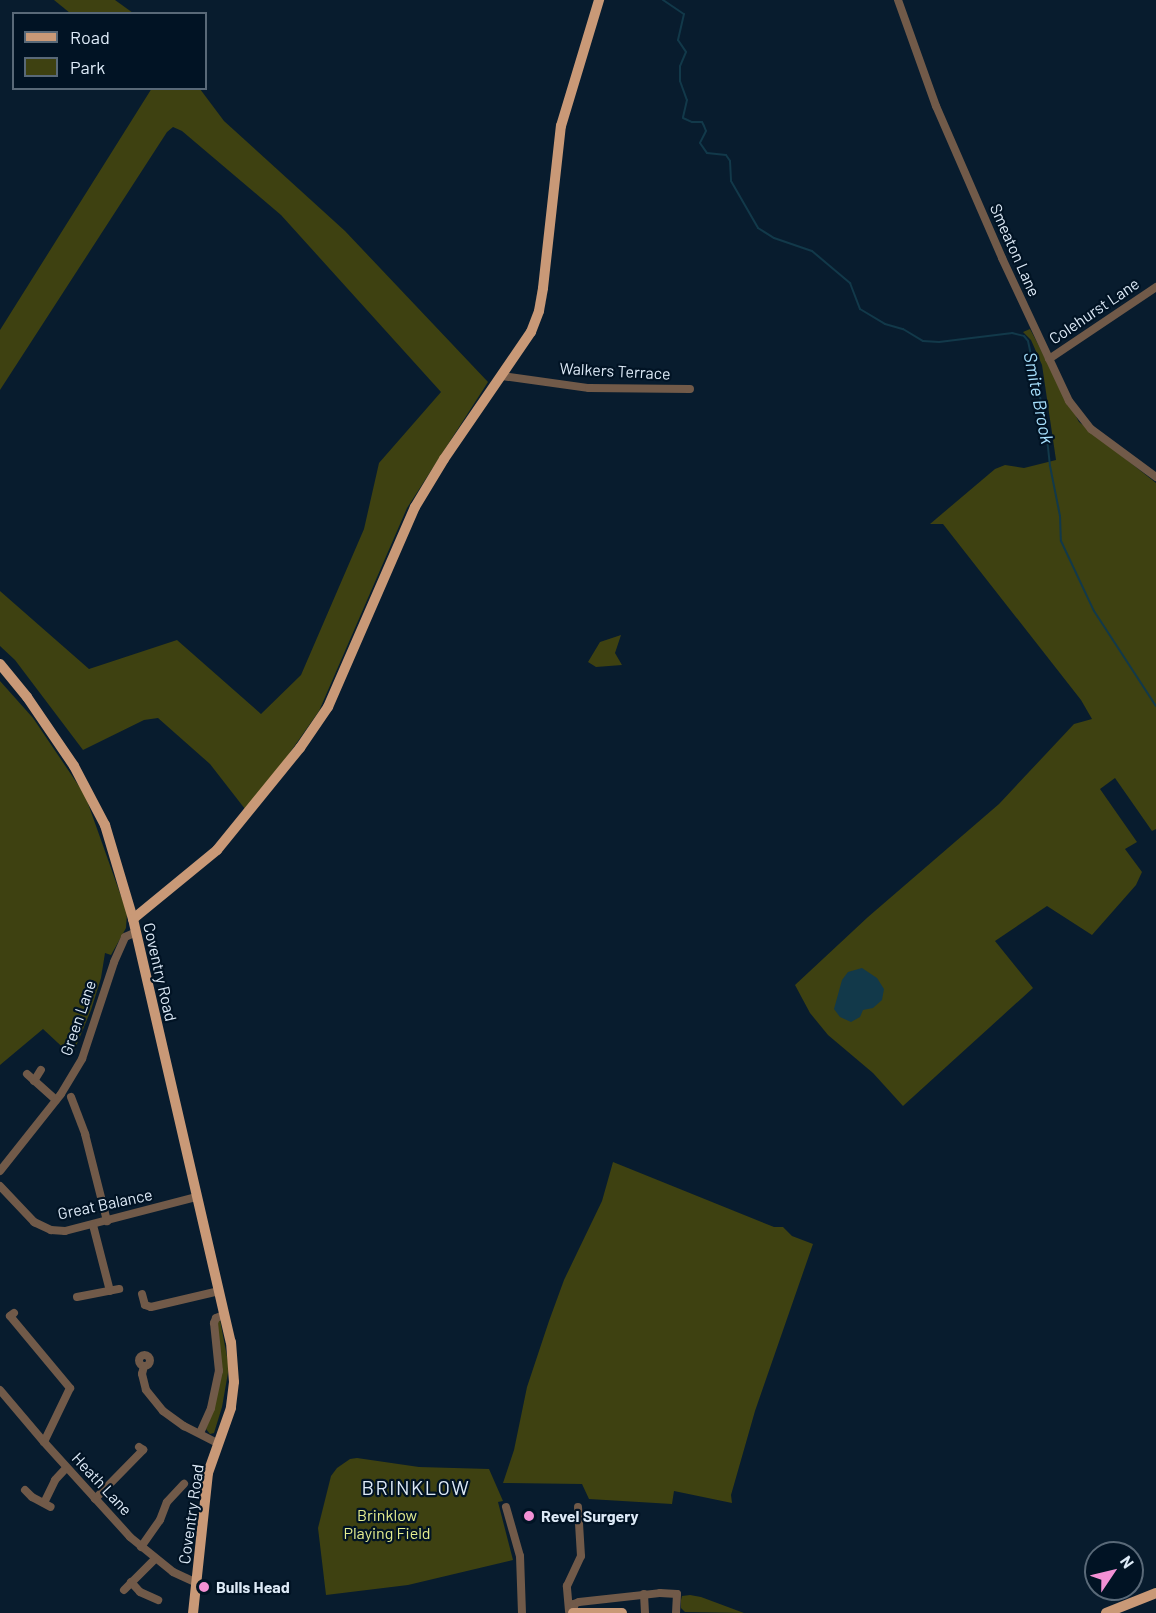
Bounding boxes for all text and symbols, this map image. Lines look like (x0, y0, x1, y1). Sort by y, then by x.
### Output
legend (12, 12, 207, 90)
text: Road (70, 26, 110, 48)
text: Park (70, 56, 105, 78)
street label: Smeaton Lane (986, 201, 1044, 299)
street label: Colehurst Lane (1045, 274, 1143, 348)
water label: Smite Brook (1020, 350, 1058, 446)
street label: Walkers Terrace (559, 359, 671, 383)
street label: Coventry Road (139, 921, 181, 1023)
street label: Green Lane (56, 978, 100, 1058)
street label: Great Balance (56, 1185, 154, 1223)
street label: Heath Lane (68, 1449, 136, 1519)
street label: Coventry Road (174, 1463, 208, 1565)
district label: BRINKLOW (362, 1475, 470, 1499)
park label: Brinklow Playing Field (343, 1505, 431, 1543)
place label: Revel Surgery (541, 1506, 639, 1526)
marker: Revel Surgery (522, 1509, 536, 1523)
north arrow (1084, 1541, 1144, 1601)
text: N (1117, 1552, 1138, 1571)
place label: Bulls Head (216, 1577, 290, 1597)
marker: Bulls Head (197, 1580, 211, 1594)

